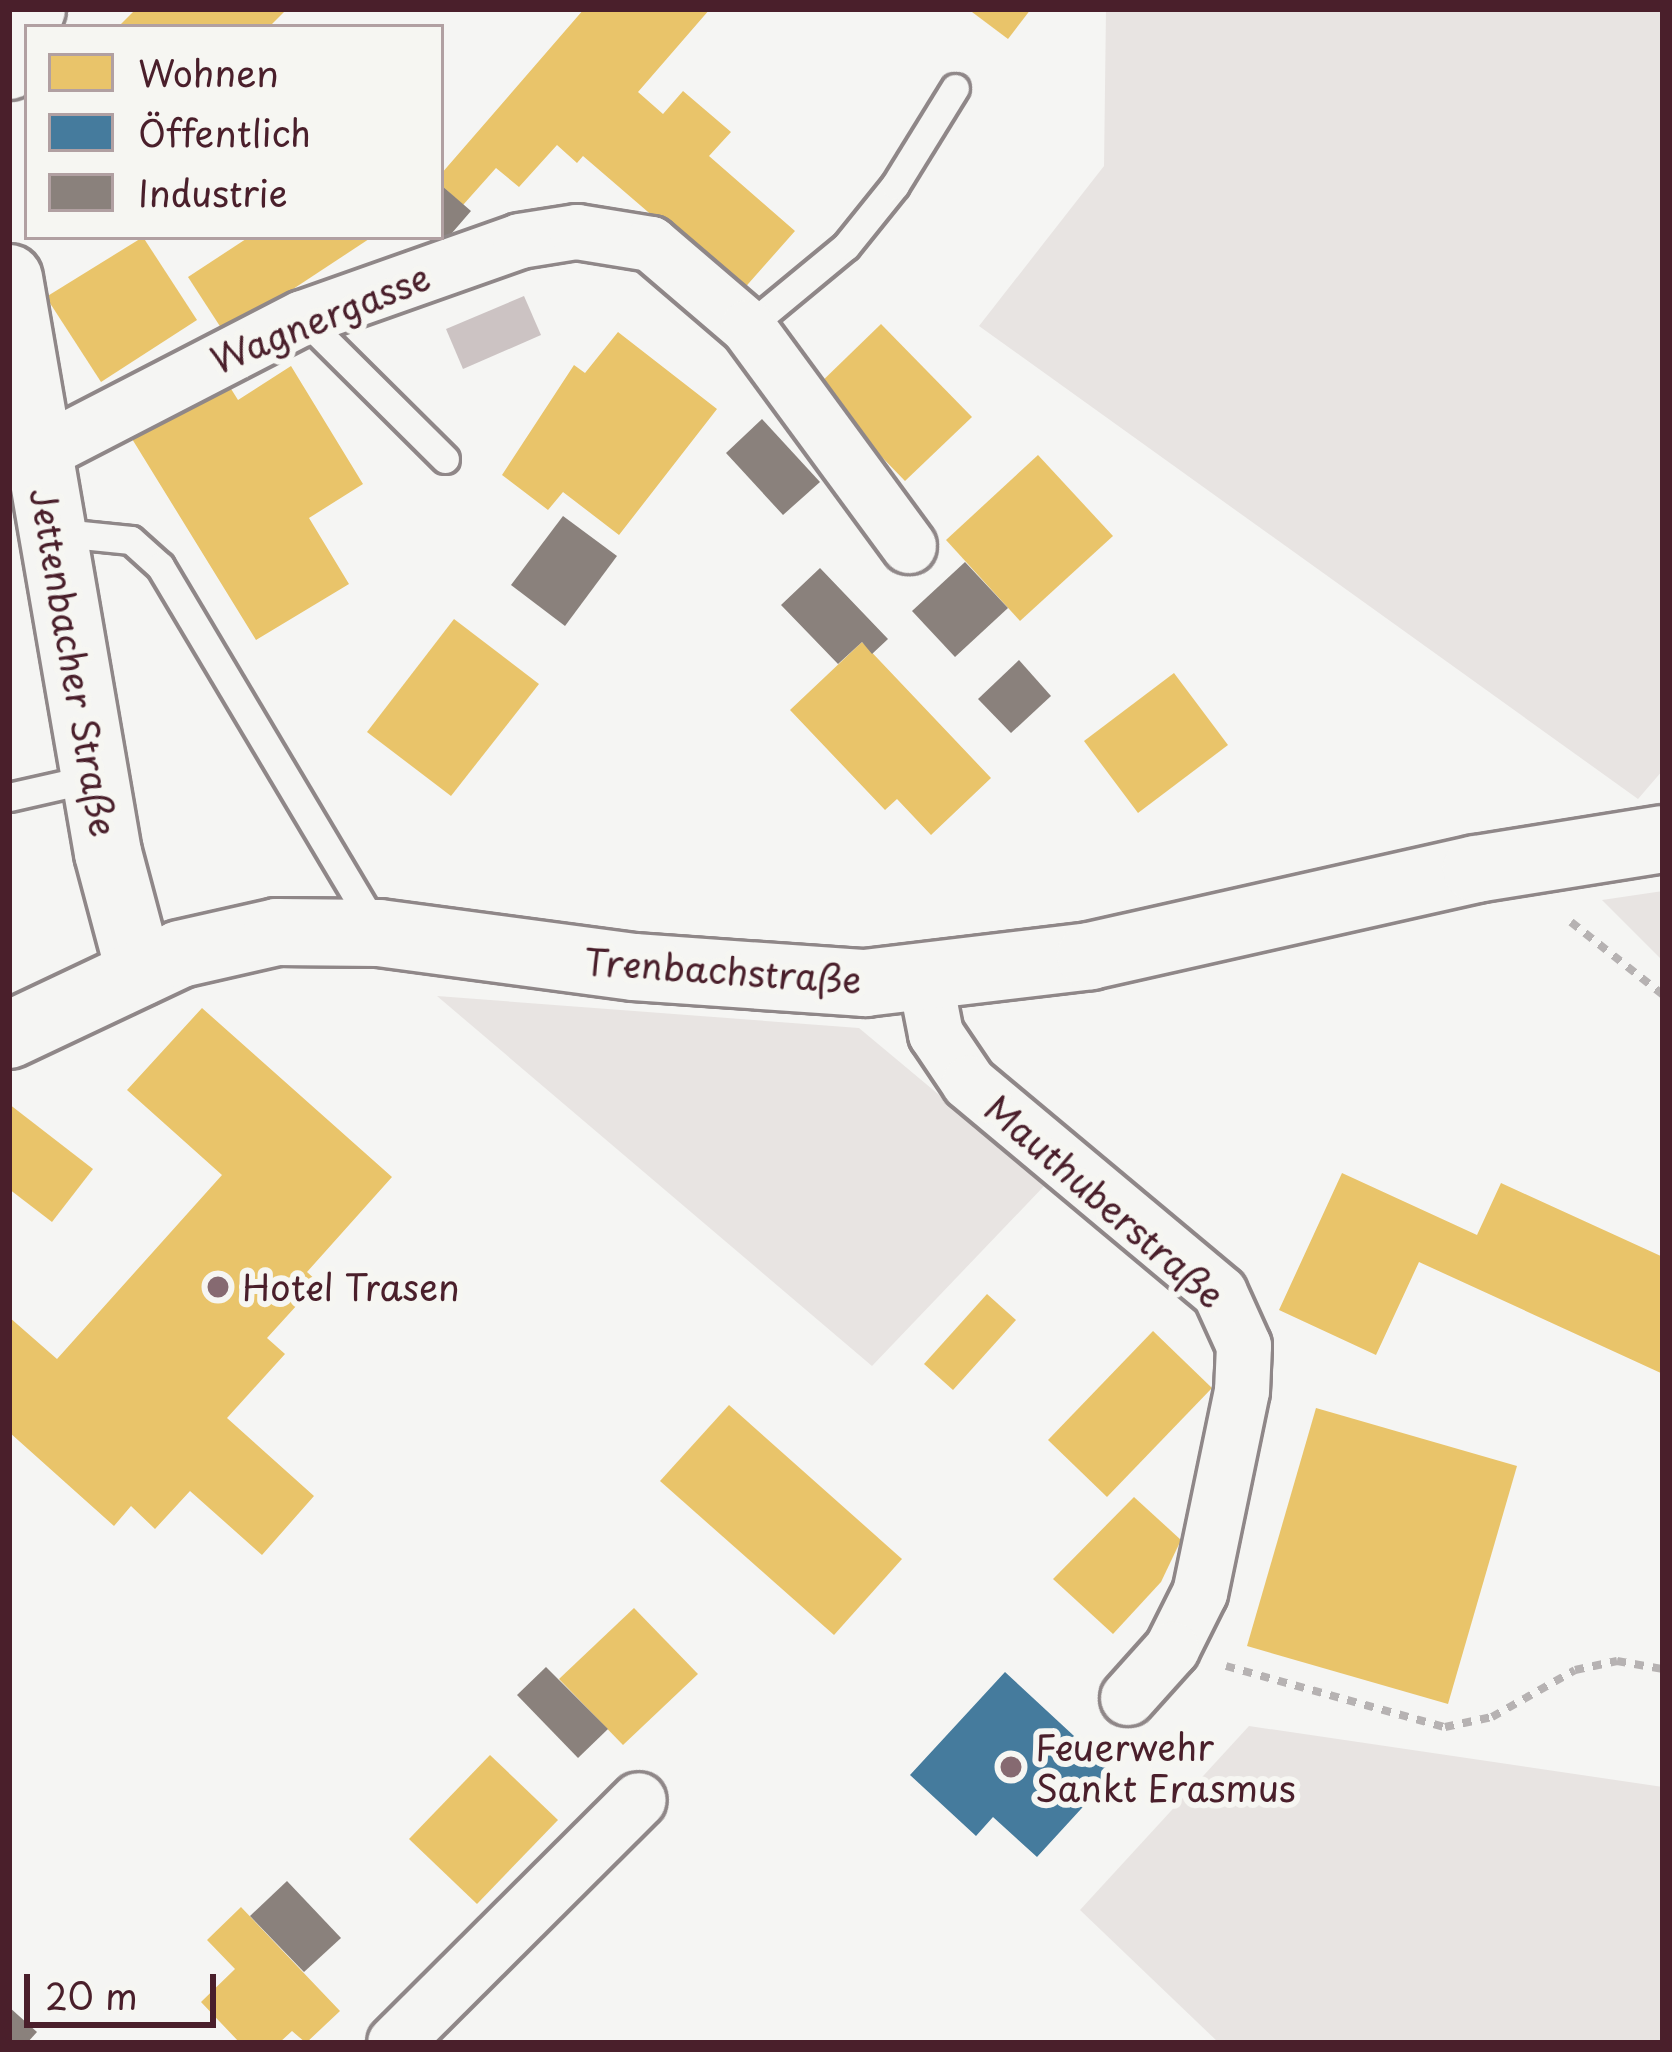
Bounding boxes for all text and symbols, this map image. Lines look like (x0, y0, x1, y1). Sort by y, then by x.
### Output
legend (24, 24, 444, 240)
text: Wohnen (138, 45, 279, 99)
text: Öffentlich (138, 105, 311, 159)
text: Industrie (138, 165, 288, 219)
street label: Wagnergasse (204, 254, 436, 382)
street label: Jettenbacher Straße (22, 484, 126, 840)
street label: Trenbachstraße (583, 939, 863, 1001)
street label: Mauthuberstraße (977, 1086, 1233, 1316)
place label: Hotel Trasen (242, 1265, 461, 1309)
marker: Hotel Trasen (205, 1274, 231, 1300)
place label: Feuerwehr Sankt Erasmus (1035, 1724, 1297, 1809)
marker: Feuerwehr Sankt Erasmus (998, 1754, 1024, 1780)
scale bar (30, 1950, 222, 2024)
text: 20 m (45, 1968, 138, 2022)

